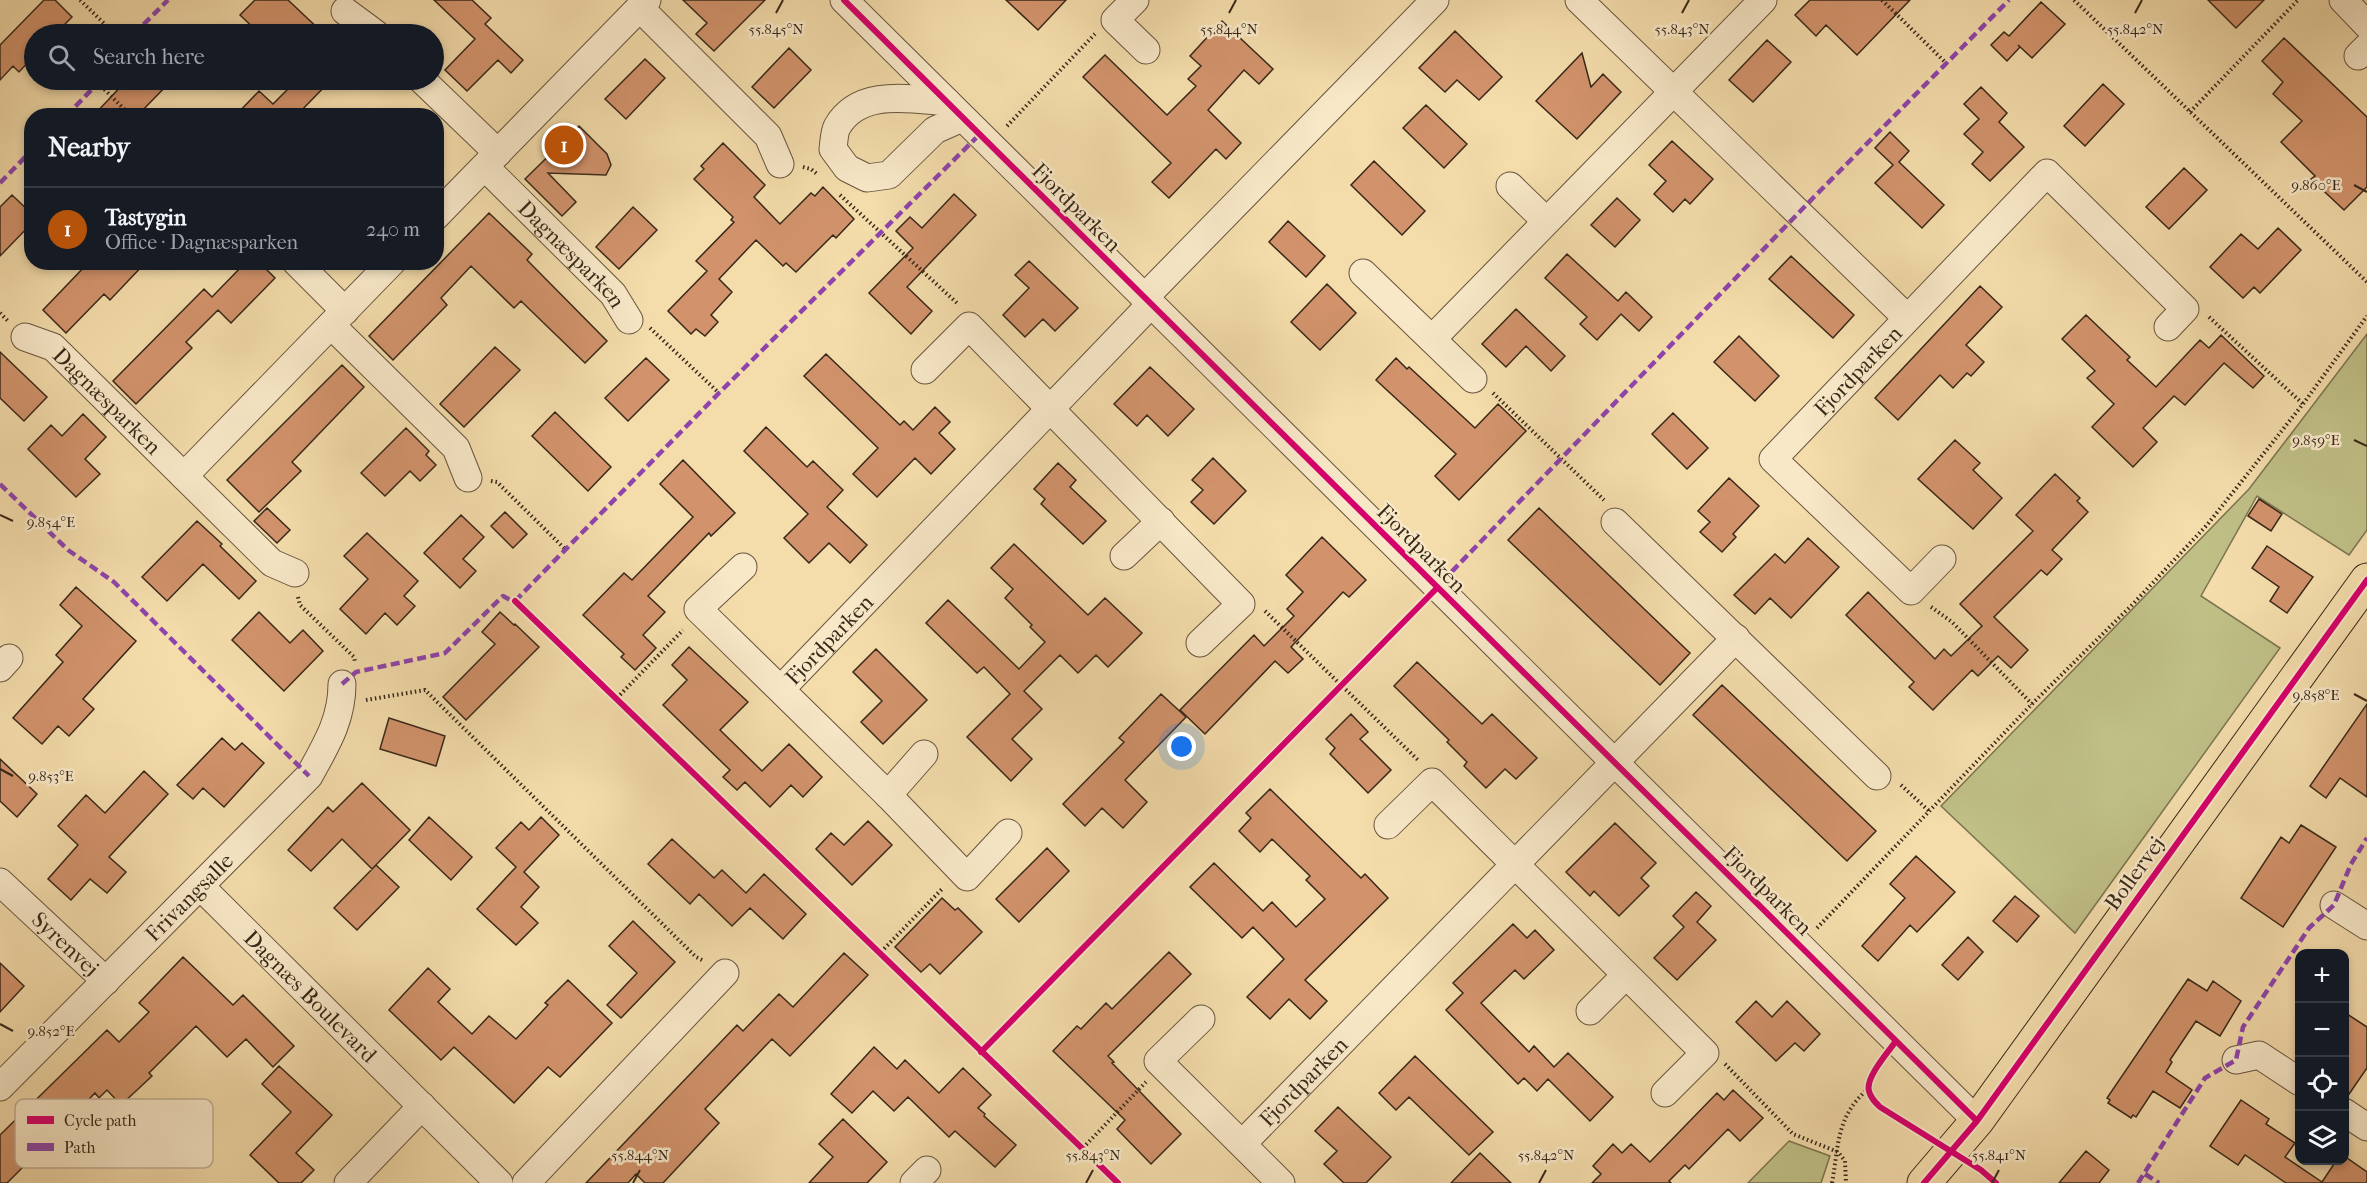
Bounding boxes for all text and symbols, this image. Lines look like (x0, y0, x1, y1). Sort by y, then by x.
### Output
text: 55.845°N (748, 20, 804, 38)
text: 55.844°N (1200, 20, 1259, 38)
text: 55.843°N (1654, 20, 1710, 38)
text: 55.842°N (2107, 20, 2164, 38)
search box (24, 24, 444, 90)
icon: search (45, 41, 78, 74)
text: Search here (93, 44, 205, 70)
pin: 1 (544, 122, 584, 168)
text: Nearby (48, 132, 130, 163)
street label: Fjordparken (1026, 158, 1126, 258)
text: 9.860°E (2291, 176, 2341, 194)
street label: Dagnæsparken (512, 195, 630, 313)
text: Tastygin (105, 205, 187, 231)
text: 1 (64, 218, 71, 241)
text: 240 m (366, 218, 420, 241)
text: Office · Dagnæsparken (105, 231, 298, 254)
street label: Fjordparken (1809, 320, 1908, 422)
street label: Dagnæsparken (47, 342, 166, 460)
text: 9.859°E (2292, 431, 2340, 449)
street label: Fjordparken (1371, 499, 1471, 599)
text: 9.854°E (27, 513, 75, 531)
street label: Fjordparken (780, 589, 879, 691)
text: 9.858°E (2293, 686, 2339, 704)
your location (1167, 732, 1196, 761)
text: 9.853°E (28, 767, 74, 785)
street label: Bollervej (2099, 832, 2170, 915)
street label: Fjordparken (1717, 841, 1817, 941)
street label: Frivangsalle (140, 848, 239, 947)
street label: Syrenvej (26, 907, 104, 982)
street label: Dagnæs Boulevard (238, 925, 383, 1069)
map controls (2295, 949, 2349, 1165)
button: + (2295, 949, 2349, 1003)
button: − (2295, 1003, 2349, 1057)
text: 9.852°E (27, 1022, 75, 1040)
street label: Fjordparken (1254, 1032, 1354, 1133)
button: locate (2295, 1057, 2349, 1111)
legend (15, 1099, 213, 1168)
text: Cycle path (64, 1111, 136, 1130)
button: layers (2295, 1111, 2349, 1165)
text: Path (64, 1138, 96, 1157)
text: 55.844°N (611, 1146, 670, 1164)
text: 55.843°N (1065, 1146, 1121, 1164)
text: 55.842°N (1518, 1146, 1575, 1164)
text: 55.841°N (1972, 1146, 2027, 1164)

